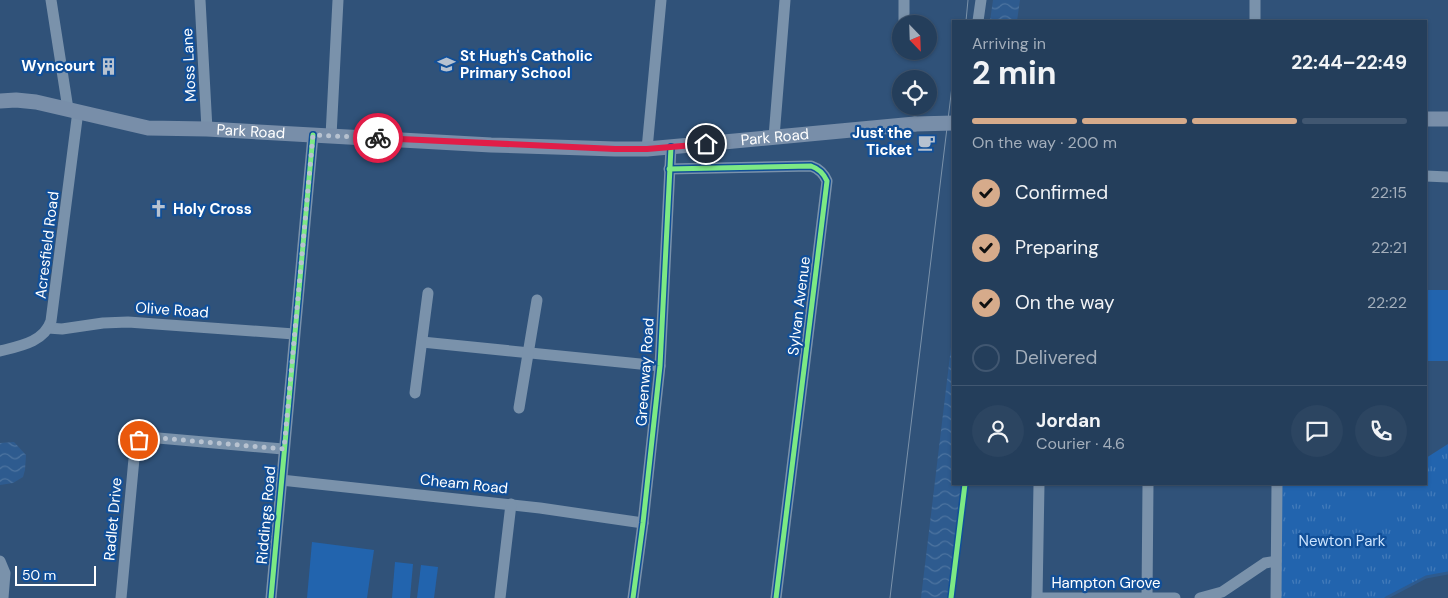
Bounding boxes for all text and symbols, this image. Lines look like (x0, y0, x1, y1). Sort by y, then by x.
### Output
north arrow (892, 15, 938, 60)
map controls (892, 15, 937, 115)
street label: Moss Lane (177, 28, 201, 102)
text: Arriving in (972, 33, 1046, 54)
place label: St Hugh's Catholic Primary School (460, 46, 593, 83)
text: 22:44–22:49 (1291, 50, 1407, 75)
text: 2 min (972, 52, 1057, 94)
school or university icon: St Hugh's Catholic Primary School (436, 55, 456, 75)
place label: Wyncourt (21, 56, 95, 76)
building icon: Wyncourt (99, 56, 119, 76)
button: locate (892, 70, 937, 115)
courier (353, 113, 403, 163)
street label: Park Road (216, 120, 286, 143)
pin (685, 123, 727, 165)
place label: Just the Ticket (852, 123, 912, 160)
icon: bike (364, 124, 392, 152)
street label: Park Road (740, 124, 810, 150)
icon: home (692, 130, 720, 158)
cafe icon: Just the Ticket (916, 132, 936, 152)
text: On the way · 200 m (972, 132, 1117, 153)
icon: check (972, 179, 1000, 207)
text: Confirmed (1015, 180, 1108, 205)
text: 22:15 (1371, 182, 1407, 203)
street label: Acresfield Road (30, 190, 64, 300)
church icon: Holy Cross (149, 199, 169, 219)
place label: Holy Cross (173, 199, 252, 219)
icon: check (972, 234, 1000, 262)
text: Preparing (1015, 235, 1099, 260)
text: 22:21 (1371, 237, 1407, 258)
street label: Sylvan Avenue (783, 255, 815, 357)
icon: check (972, 289, 1000, 317)
text: On the way (1015, 290, 1115, 315)
text: 22:22 (1367, 292, 1407, 313)
street label: Olive Road (135, 297, 209, 323)
street label: Greenway Road (631, 317, 659, 427)
text: Delivered (1015, 345, 1097, 370)
button: person (972, 405, 1024, 457)
button: chat (1291, 405, 1343, 457)
button: phone (1355, 405, 1407, 457)
text: Jordan (1036, 408, 1101, 433)
pin (118, 419, 160, 461)
icon: bag (125, 426, 153, 454)
text: Courier · 4.6 (1036, 433, 1125, 454)
street label: Riddings Road (252, 465, 280, 565)
street label: Cheam Road (419, 469, 509, 499)
street label: Radlet Drive (99, 477, 127, 561)
park label: Newton Park (1299, 531, 1386, 551)
scale bar (15, 563, 96, 586)
text: 50 m (22, 566, 56, 584)
street label: Hampton Grove (1051, 573, 1161, 593)

